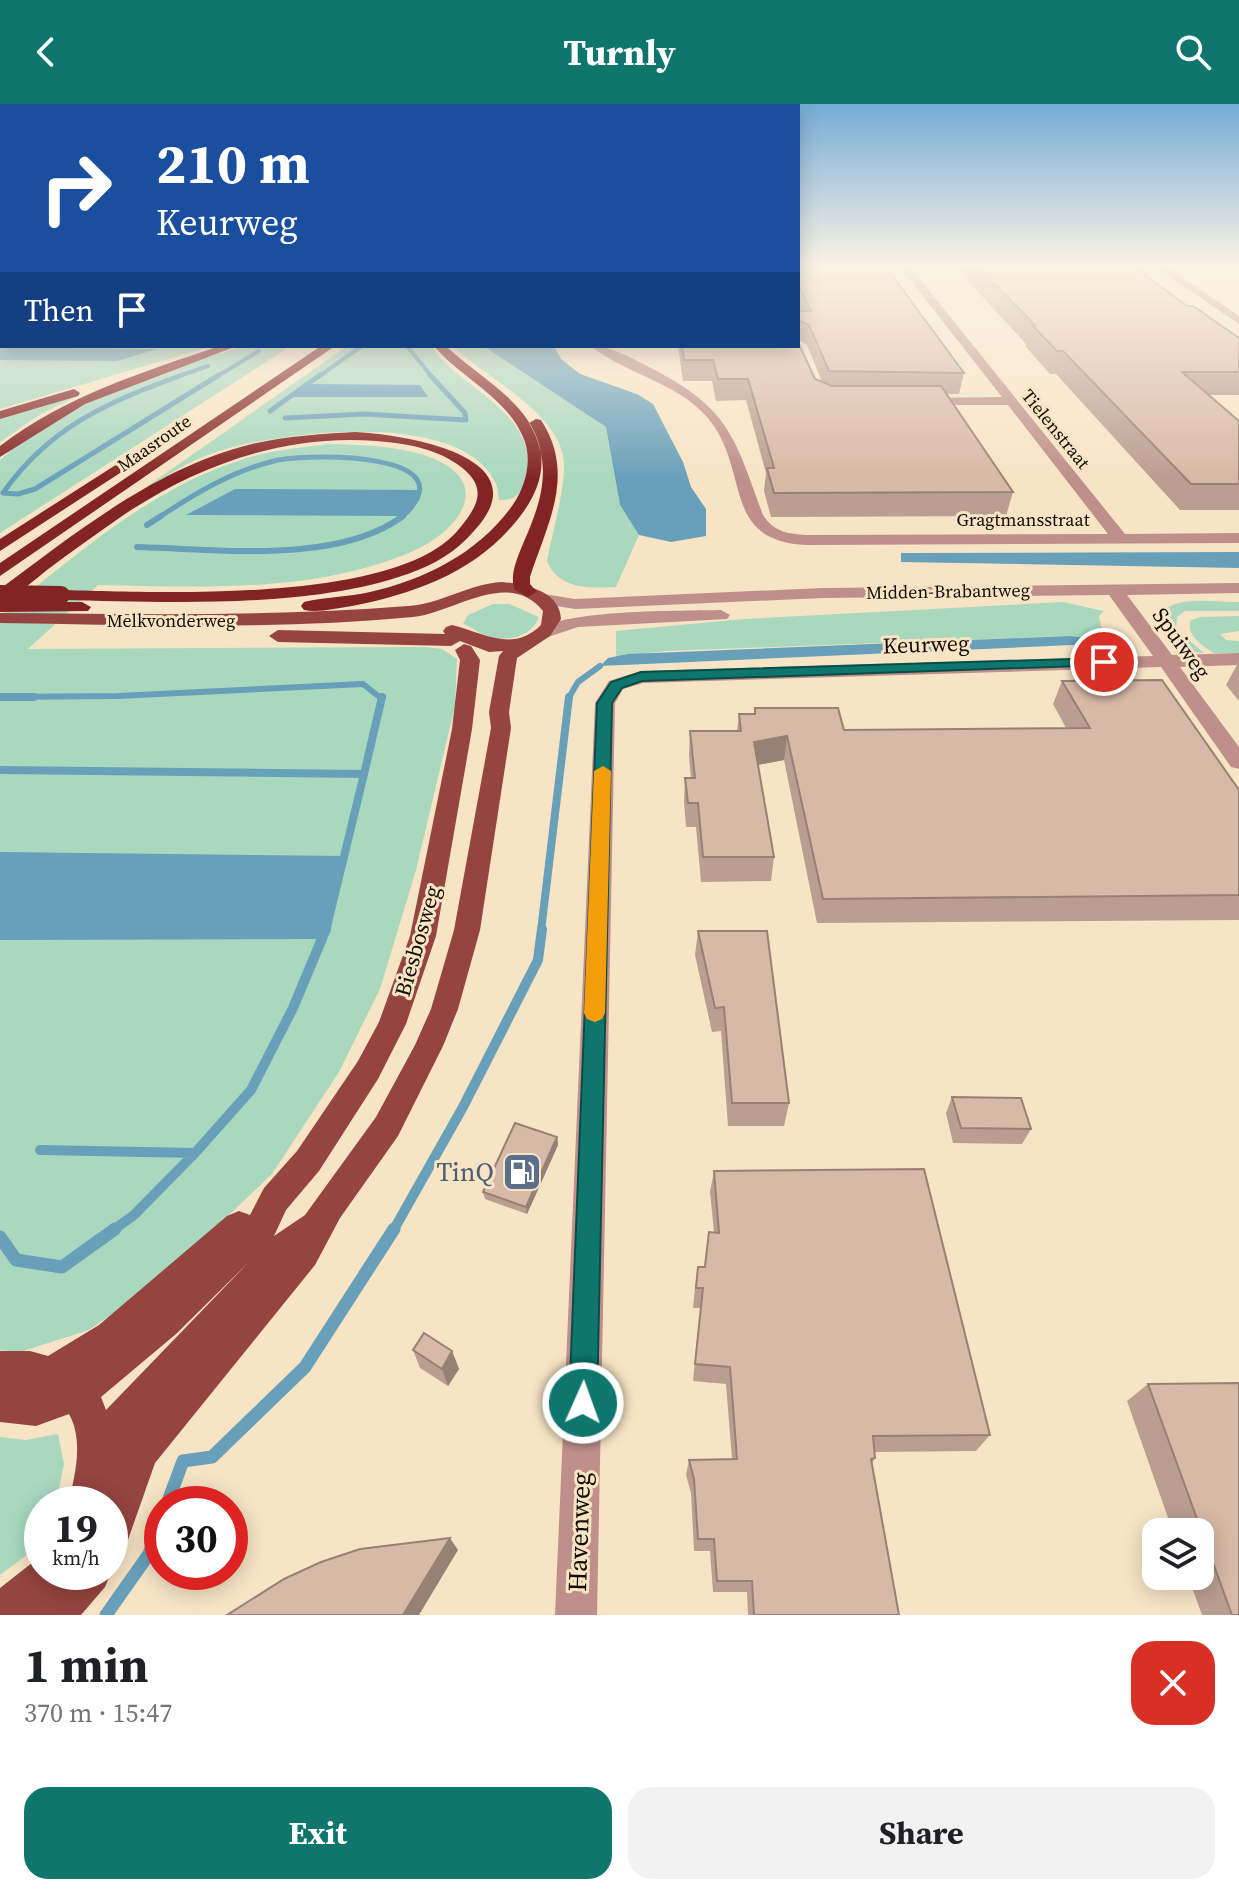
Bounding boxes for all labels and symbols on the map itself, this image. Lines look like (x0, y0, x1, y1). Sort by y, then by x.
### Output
street label: Tielenstraat (1016, 384, 1096, 474)
street label: Maasroute (112, 408, 196, 478)
street label: Gragtmansstraat (956, 507, 1090, 532)
street label: Midden-Brabantweg (866, 577, 1030, 605)
street label: Spuiweg (1146, 601, 1218, 685)
street label: Melkvonderweg (107, 608, 235, 633)
street label: Keurweg (882, 627, 970, 661)
pin (1070, 628, 1138, 696)
street label: Biesbosweg (387, 882, 447, 1000)
fuel station icon: TinQ (501, 1151, 543, 1193)
place label: TinQ (436, 1154, 494, 1190)
position arrow (541, 1361, 625, 1445)
street label: Havenweg (559, 1472, 599, 1592)
speed limit sign: 30 (144, 1486, 248, 1590)

